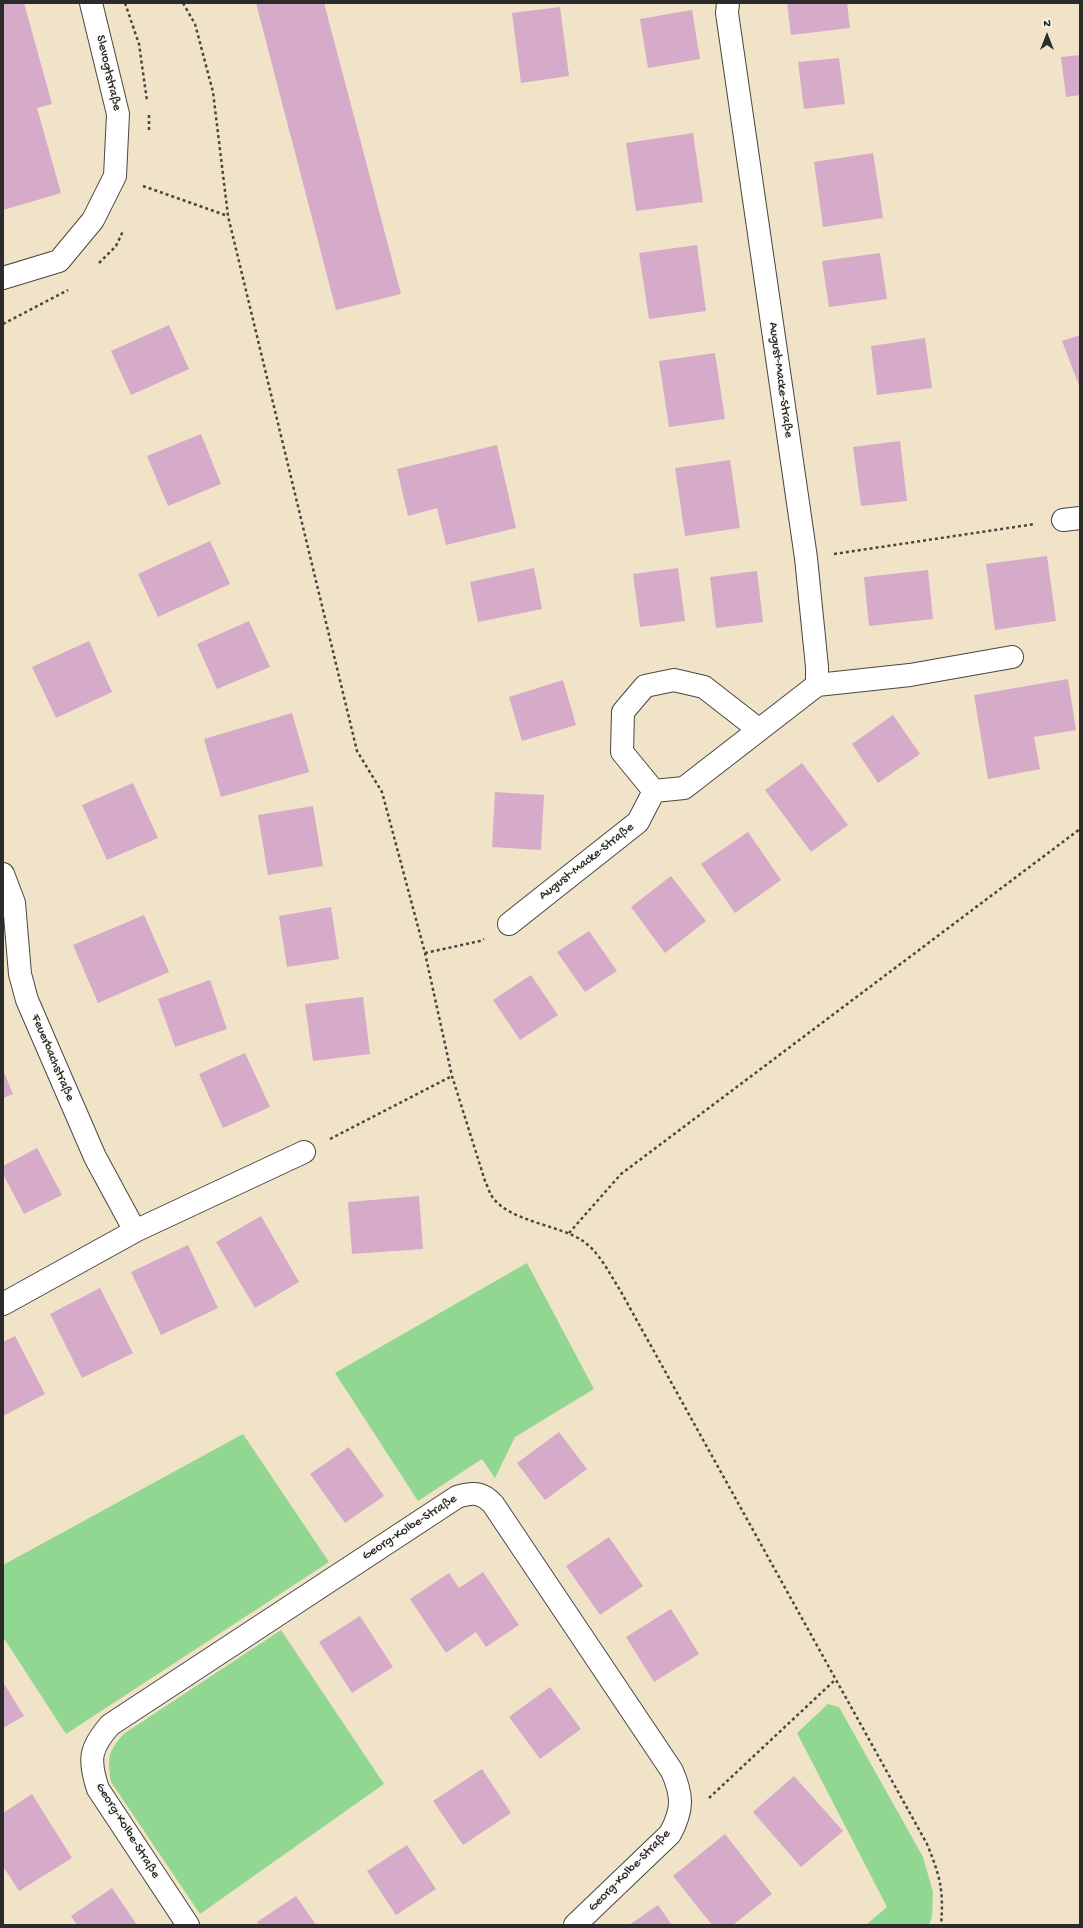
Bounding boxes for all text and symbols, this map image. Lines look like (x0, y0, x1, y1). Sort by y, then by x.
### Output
north arrow (1027, 16, 1067, 56)
text: N (1043, 18, 1051, 30)
street label: Slevogtstraße (92, 34, 124, 112)
street label: August-Macke-Straße (764, 321, 796, 439)
street label: August-Macke-Straße (536, 820, 638, 904)
street label: Feuerbachstraße (27, 1012, 77, 1104)
street label: Georg-Kolbe-Straße (360, 1492, 460, 1564)
street label: Georg-Kolbe-Straße (91, 1780, 163, 1882)
street label: Georg-Kolbe-Straße (586, 1827, 674, 1915)

